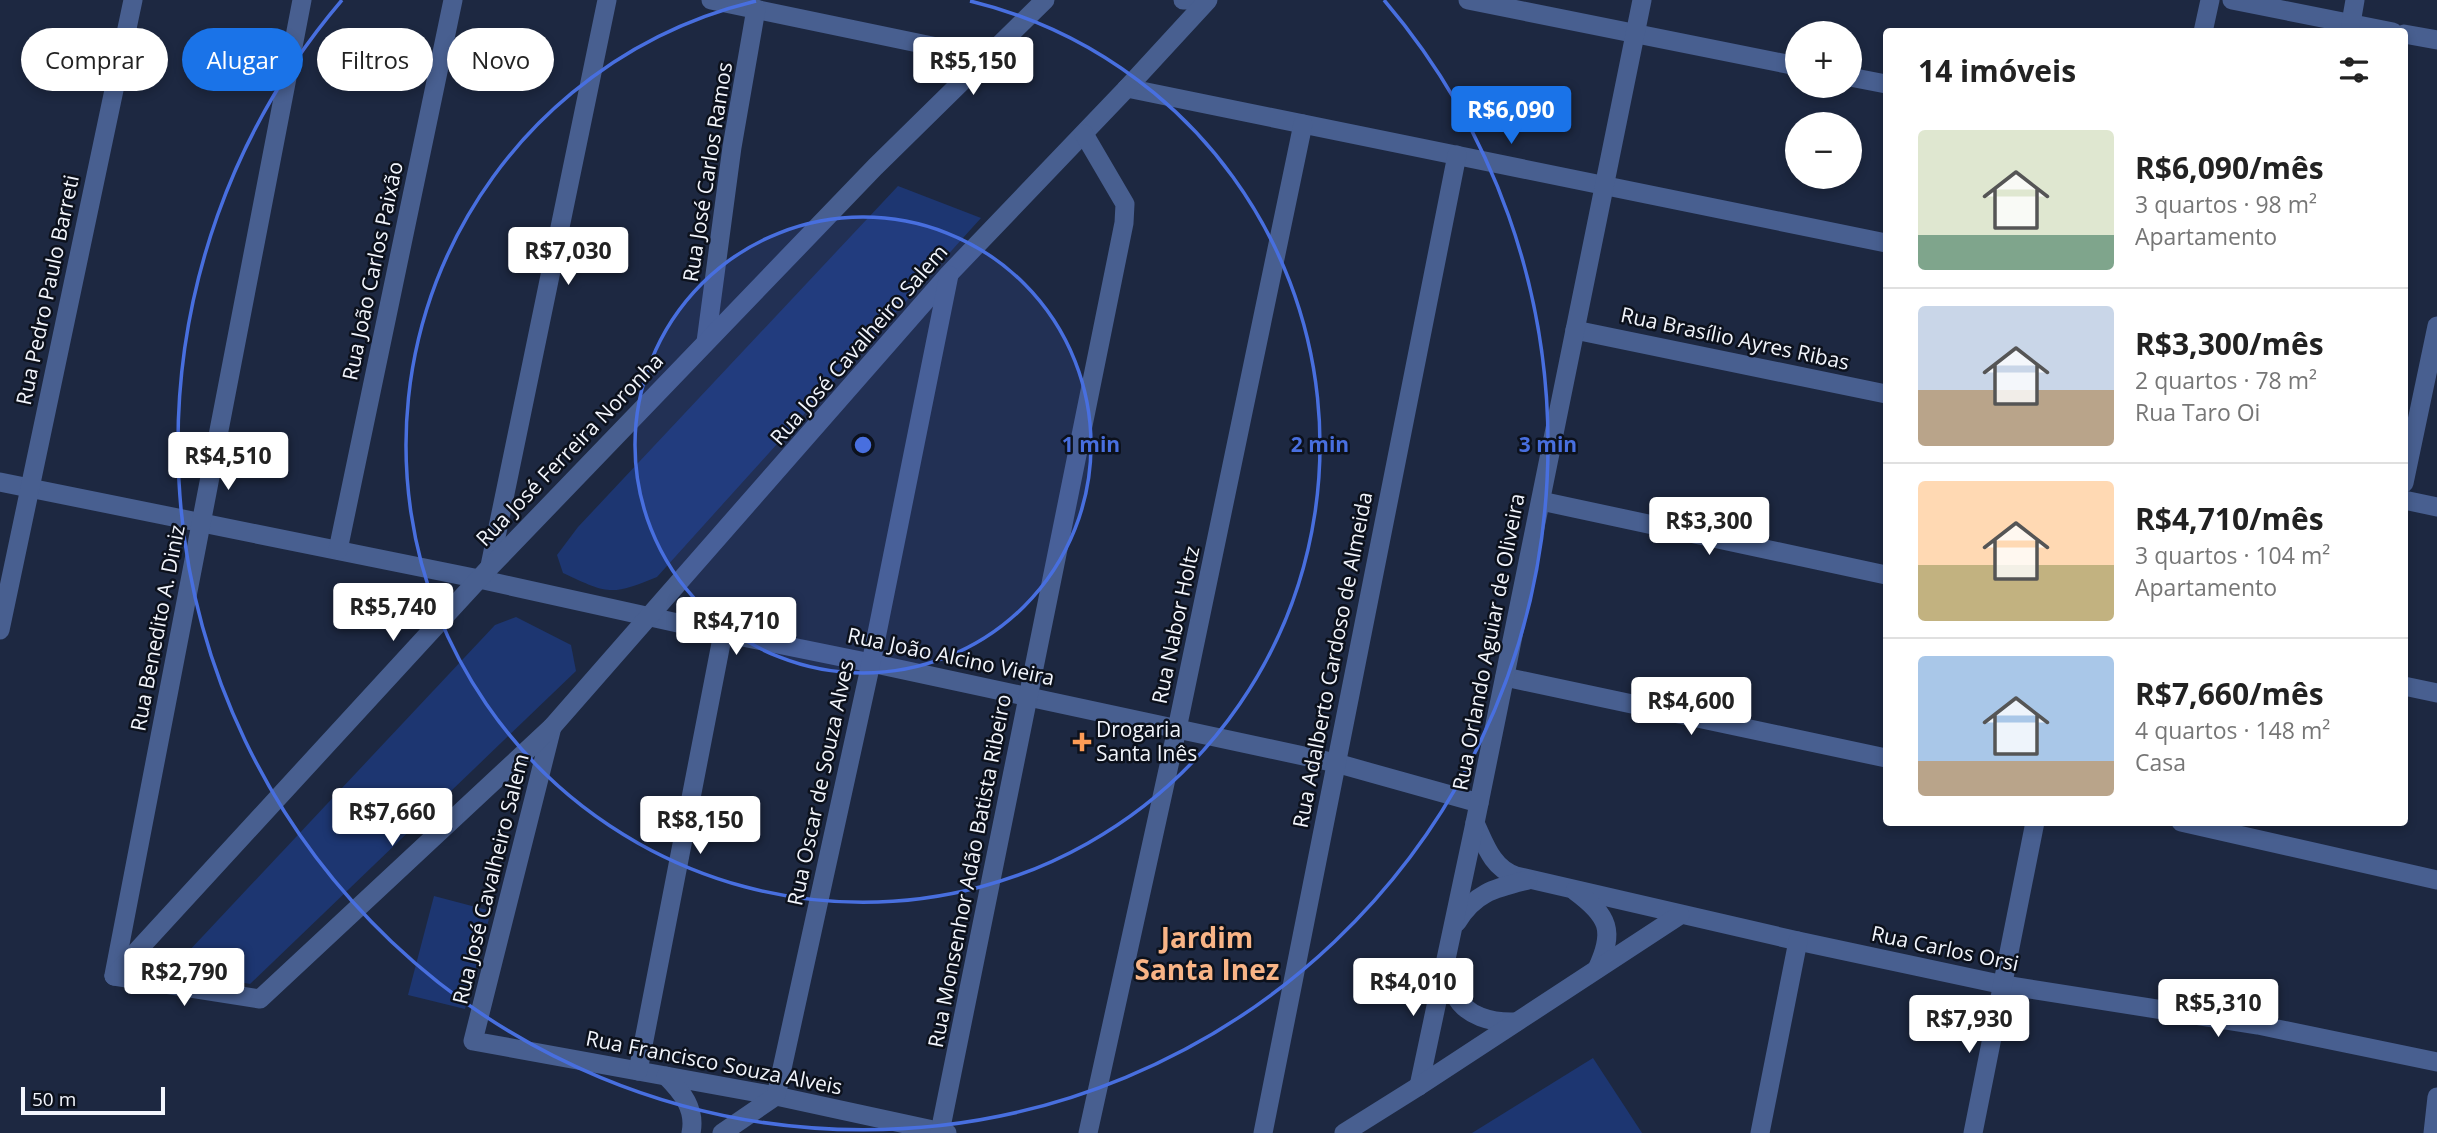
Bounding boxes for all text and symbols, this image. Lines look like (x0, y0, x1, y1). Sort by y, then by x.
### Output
map controls (1785, 21, 1862, 189)
button: + (1785, 21, 1862, 98)
chip: Comprar (21, 28, 168, 91)
chip: Alugar (182, 28, 303, 91)
chip: Filtros (317, 28, 433, 91)
chip: Novo (447, 28, 554, 91)
pin: R$5,150 (908, 38, 1038, 97)
text: R$5,150 (929, 44, 1017, 76)
text: 14 imóveis (1918, 50, 2076, 91)
icon: filters (2335, 51, 2373, 89)
street label: Rua José Carlos Ramos (676, 60, 738, 284)
pin: R$6,090 (1446, 86, 1576, 146)
text: R$6,090 (1467, 93, 1555, 125)
button: − (1785, 112, 1862, 189)
text: R$6,090/mês (2135, 147, 2324, 188)
icon: home (1974, 158, 2058, 242)
street label: Rua João Carlos Paixão (335, 159, 409, 383)
street label: Rua Pedro Paulo Barreti (9, 172, 85, 407)
text: 3 quartos · 98 m² (2135, 188, 2317, 220)
text: Apartamento (2135, 220, 2277, 252)
pin: R$7,030 (503, 228, 633, 287)
text: R$7,030 (524, 234, 612, 266)
street label: Rua José Cavalheiro Salem (763, 238, 953, 451)
street label: Rua Brasílio Ayres Ribas (1618, 300, 1852, 376)
text: R$3,300/mês (2135, 323, 2324, 364)
icon: home (1974, 334, 2058, 418)
street label: Rua José Ferreira Noronha (470, 347, 669, 552)
text: 2 quartos · 78 m² (2135, 364, 2317, 396)
text: Rua Taro Oi (2135, 396, 2260, 428)
text: 1 min (1062, 430, 1120, 458)
text: 2 min (1291, 430, 1349, 458)
text: 3 min (1519, 430, 1577, 458)
pin: R$4,510 (163, 433, 293, 492)
centre of rings (851, 433, 875, 457)
text: R$4,510 (184, 439, 272, 471)
street label: Rua Adalberto Cardoso de Almeida (1286, 489, 1378, 830)
street label: Rua Orlando Aguiar de Oliveira (1445, 491, 1531, 793)
pin: R$3,300 (1644, 498, 1774, 557)
text: R$4,710/mês (2135, 498, 2324, 539)
text: R$3,300 (1665, 504, 1753, 536)
icon: home (1974, 509, 2058, 593)
street label: Rua Benedito A. Diniz (123, 522, 191, 733)
text: 3 quartos · 104 m² (2135, 539, 2330, 571)
street label: Rua Nabor Holtz (1145, 543, 1205, 706)
text: Apartamento (2135, 571, 2277, 603)
pin: R$5,740 (328, 584, 458, 643)
text: R$5,740 (349, 590, 437, 622)
pin: R$4,710 (671, 598, 801, 657)
text: R$4,710 (692, 604, 780, 636)
street label: Rua João Alcino Vieira (845, 620, 1057, 692)
street label: Rua Oscar de Souza Alves (780, 658, 860, 908)
text: R$7,660/mês (2135, 673, 2324, 714)
pin: R$4,600 (1626, 678, 1756, 737)
text: R$4,600 (1647, 684, 1735, 716)
icon: home (1974, 684, 2058, 768)
street label: Rua Monsenhor Adão Batista Ribeiro (921, 692, 1017, 1050)
text: 4 quartos · 148 m² (2135, 714, 2330, 746)
place label: Drogaria Santa Inês (1096, 715, 1197, 767)
marker: Drogaria Santa Inês (1074, 734, 1090, 750)
text: Casa (2135, 746, 2186, 778)
street label: Rua José Cavalheiro Salem (445, 751, 535, 1007)
pin: R$7,660 (327, 788, 457, 848)
text: R$7,660 (348, 795, 436, 827)
pin: R$8,150 (635, 796, 765, 856)
text: R$8,150 (656, 803, 744, 835)
district label: Jardim Santa Inez (1135, 918, 1279, 988)
street label: Rua Carlos Orsi (1869, 919, 2022, 977)
pin: R$2,790 (119, 948, 249, 1008)
text: R$2,790 (140, 955, 228, 987)
pin: R$4,010 (1348, 958, 1478, 1018)
text: R$4,010 (1369, 965, 1457, 997)
pin: R$5,310 (2153, 979, 2283, 1039)
text: R$5,310 (2174, 986, 2262, 1018)
pin: R$7,930 (1904, 996, 2034, 1055)
text: R$7,930 (1925, 1002, 2013, 1034)
street label: Rua Francisco Souza Alveis (584, 1023, 845, 1101)
scale bar (21, 1084, 164, 1116)
text: 50 m (32, 1086, 76, 1112)

